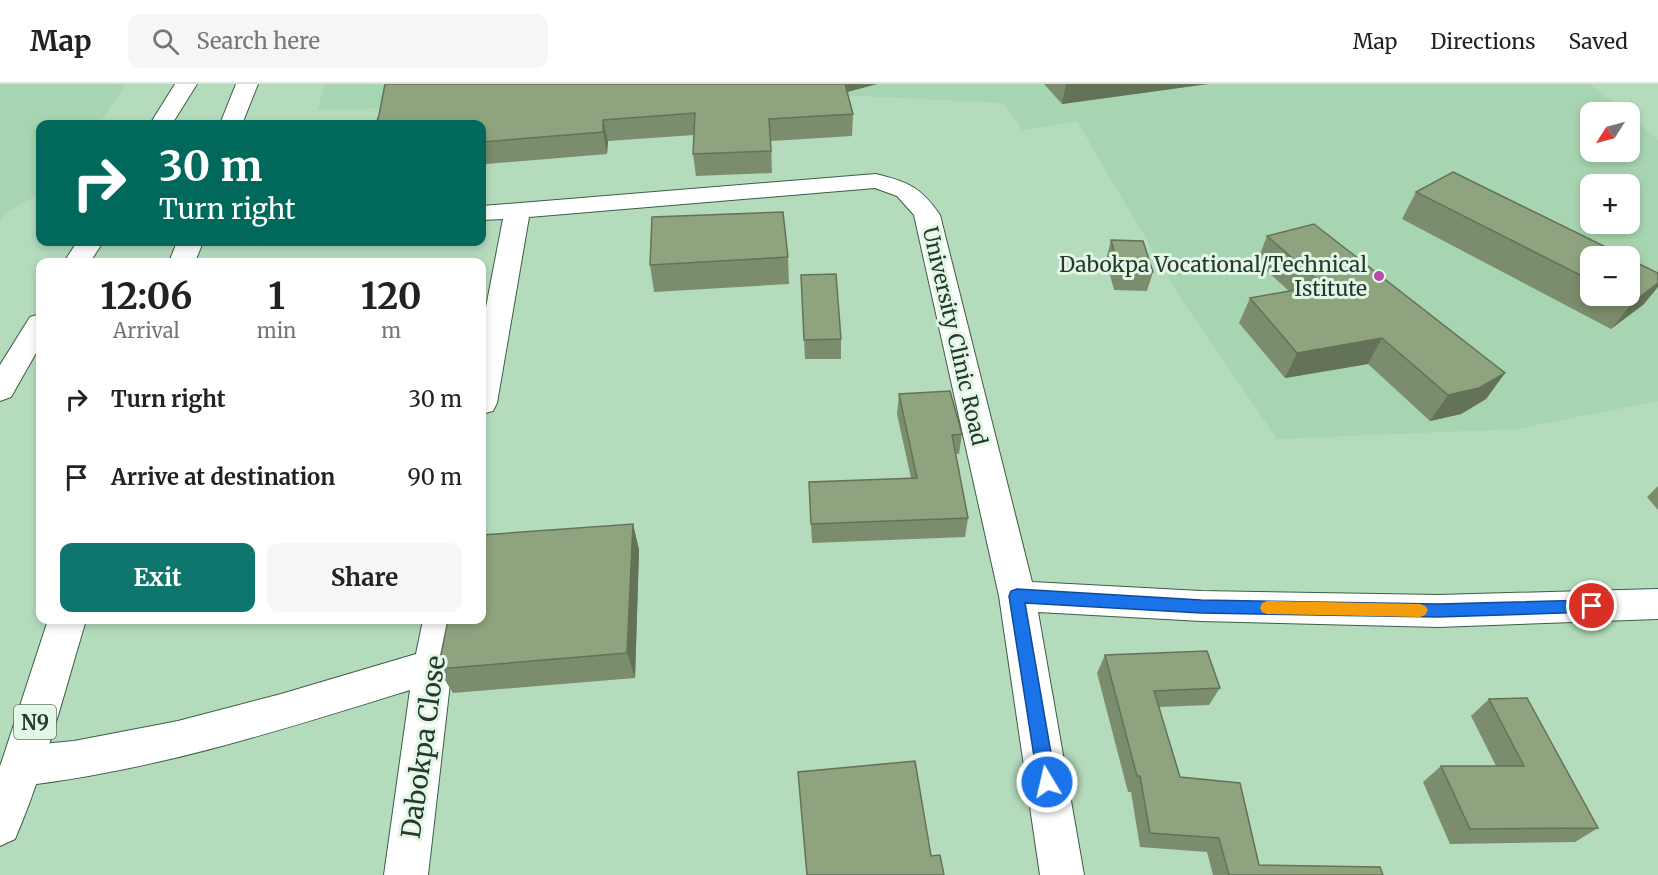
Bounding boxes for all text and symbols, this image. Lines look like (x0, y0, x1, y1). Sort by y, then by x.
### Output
search box (128, 14, 548, 68)
text: Map (30, 23, 92, 59)
icon: search (149, 25, 182, 58)
text: Search here (197, 27, 320, 55)
text: Map (1353, 28, 1397, 55)
text: Directions (1430, 28, 1535, 55)
text: Saved (1568, 28, 1628, 55)
north arrow (1580, 102, 1640, 162)
map controls (1580, 102, 1640, 306)
text: 30 m (159, 140, 263, 192)
icon: right (60, 144, 138, 222)
button: + (1580, 174, 1640, 234)
text: Turn right (159, 192, 296, 226)
street label: University Clinic Road (917, 224, 993, 448)
button: − (1580, 246, 1640, 306)
place label: Dabokpa Vocational/Technical Istitute (1059, 251, 1367, 302)
marker: Dabokpa Vocational/Technical Istitute (1372, 269, 1386, 283)
text: 12:06 (100, 274, 192, 319)
text: 1 (268, 274, 285, 319)
text: 120 (361, 274, 422, 319)
text: Arrival (113, 318, 180, 343)
text: min (257, 318, 296, 343)
text: m (381, 318, 401, 343)
icon: right (60, 383, 93, 416)
text: Turn right (111, 385, 225, 413)
text: 30 m (408, 385, 462, 413)
icon: arrive (60, 461, 93, 494)
text: Arrive at destination (111, 463, 335, 491)
text: 90 m (407, 463, 462, 491)
button: Exit (60, 543, 255, 612)
button: Share (267, 543, 462, 612)
pin (1566, 580, 1617, 631)
icon: arrive (1575, 589, 1608, 622)
street label: Dabokpa Close (394, 654, 452, 840)
road number: N9 (14, 705, 56, 739)
position arrow (1015, 750, 1079, 814)

